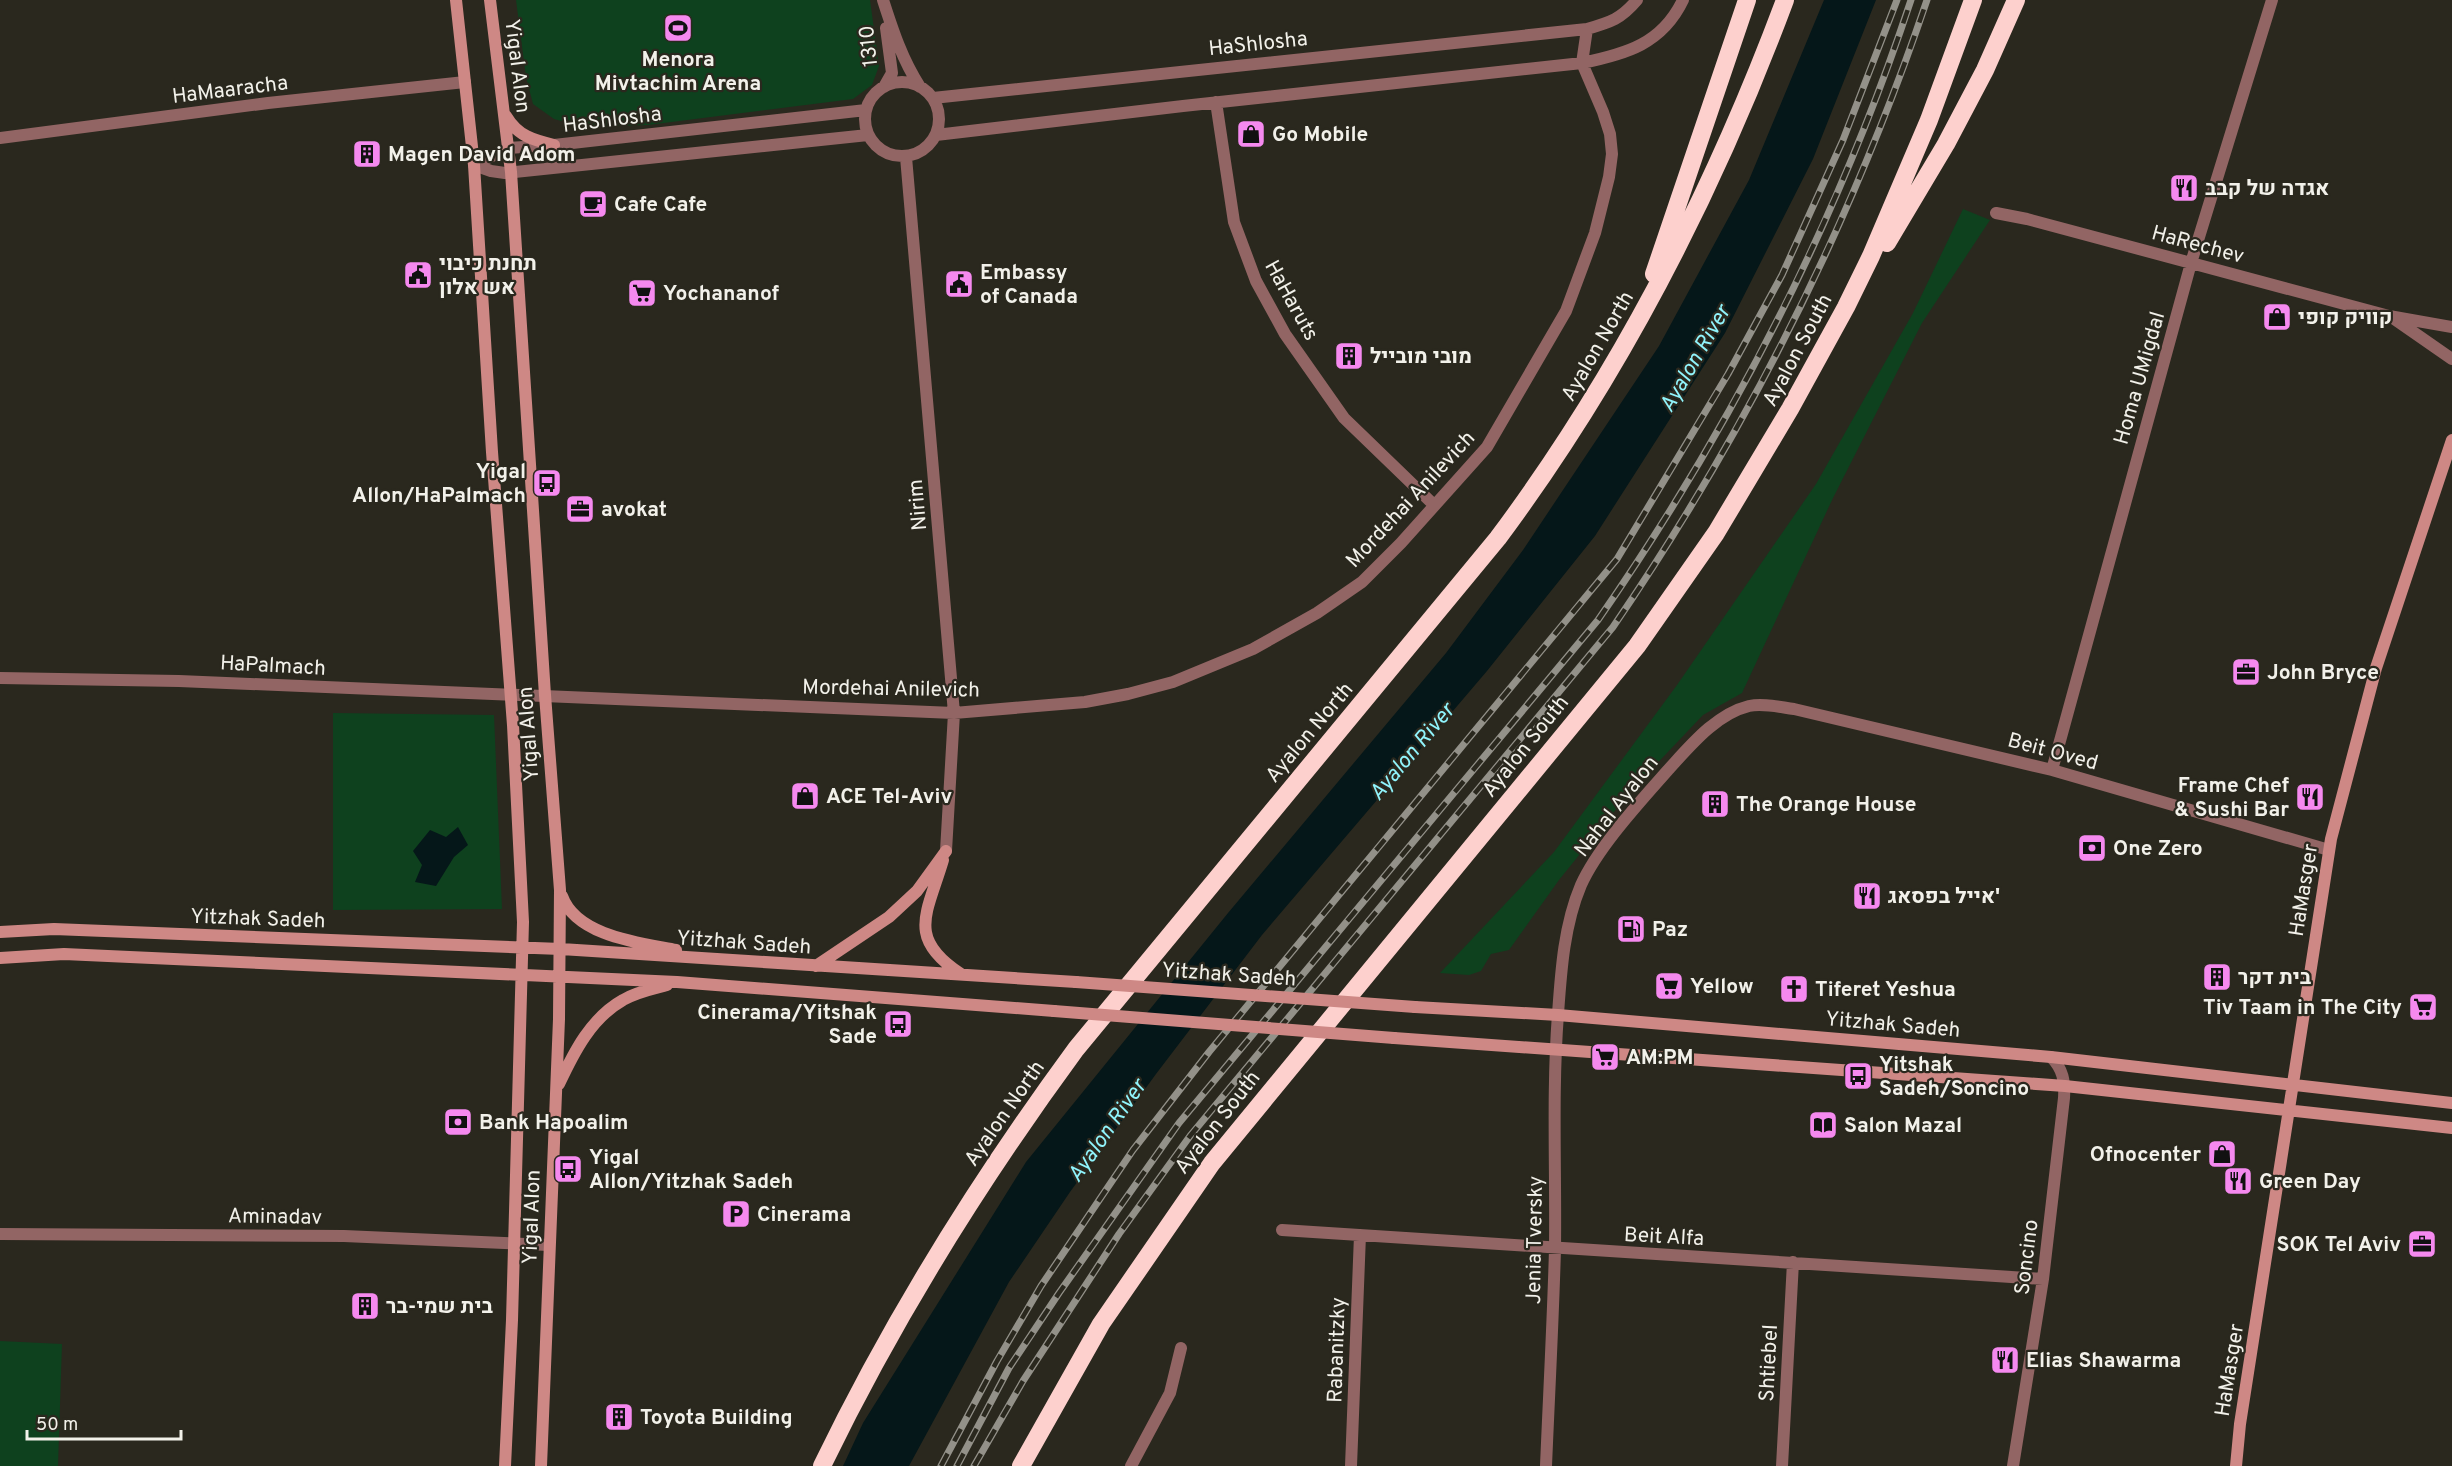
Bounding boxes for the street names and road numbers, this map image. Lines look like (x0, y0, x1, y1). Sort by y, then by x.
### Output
street label: Yigal Alon (497, 18, 536, 115)
street label: 1310 (854, 24, 885, 68)
street label: HaShlosha (1207, 26, 1309, 63)
street label: HaMaaracha (171, 70, 290, 111)
street label: HaShlosha (561, 101, 663, 140)
street label: HaRechev (2148, 220, 2247, 271)
street label: HaHaruts (1258, 256, 1324, 346)
street label: Ayalon North (1556, 287, 1641, 407)
street label: Ayalon South (1757, 290, 1839, 412)
street label: Homa UMigdal (2109, 309, 2172, 448)
street label: Mordehai Anilevich (1341, 426, 1482, 574)
street label: Nirim (903, 478, 934, 532)
street label: HaPalmach (219, 650, 327, 683)
street label: Mordehai Anilevich (802, 674, 980, 705)
street label: Ayalon North (1260, 677, 1360, 789)
street label: Yigal Alon (513, 686, 546, 782)
street label: Ayalon South (1477, 690, 1576, 804)
street label: Beit Oved (2004, 727, 2101, 777)
street label: Nahal Ayalon (1569, 751, 1665, 863)
street label: HaMasger (2284, 842, 2325, 938)
street label: Yitzhak Sadeh (190, 904, 326, 935)
street label: Yitzhak Sadeh (676, 925, 812, 962)
street label: Yitzhak Sadeh (1161, 957, 1297, 994)
street label: Yitzhak Sadeh (1824, 1006, 1961, 1045)
street label: Ayalon North (959, 1056, 1052, 1172)
street label: Ayalon South (1169, 1066, 1267, 1180)
street label: Yigal Alon (517, 1169, 548, 1265)
street label: Jenia Tversky (1521, 1176, 1550, 1305)
street label: Aminadav (228, 1203, 323, 1232)
street label: Soncino (2009, 1218, 2045, 1296)
street label: Beit Alfa (1623, 1222, 1705, 1253)
street label: Rabanitzky (1322, 1297, 1353, 1403)
street label: HaMasger (2210, 1322, 2251, 1418)
street label: Shtiebel (1754, 1324, 1785, 1402)

